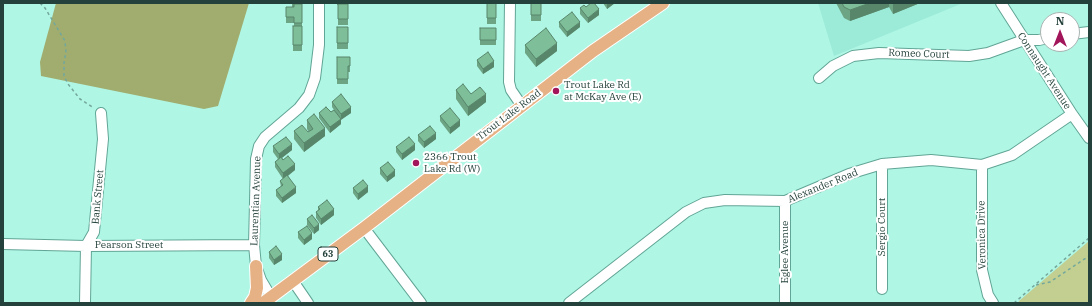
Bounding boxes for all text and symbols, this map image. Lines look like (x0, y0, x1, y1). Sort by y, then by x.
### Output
north arrow (1040, 12, 1080, 52)
text: N (1056, 14, 1064, 28)
street label: Connaught Avenue (1015, 30, 1073, 112)
street label: Romeo Court (888, 47, 950, 61)
place label: Trout Lake Rd at McKay Ave (E) (564, 79, 642, 102)
marker: Trout Lake Rd at McKay Ave (E) (551, 86, 561, 96)
street label: Trout Lake Road (475, 87, 543, 143)
place label: 2366 Trout Lake Rd (W) (424, 151, 480, 174)
street label: Laurentian Avenue (248, 156, 264, 246)
marker: 2366 Trout Lake Rd (W) (411, 158, 421, 168)
street label: Alexander Road (786, 166, 860, 206)
street label: Bank Street (90, 169, 106, 225)
street label: Sergio Court (876, 198, 888, 256)
street label: Veronica Drive (975, 200, 989, 270)
street label: Eglee Avenue (779, 221, 791, 283)
street label: Pearson Street (95, 239, 163, 251)
road number: 63 (318, 247, 338, 261)

